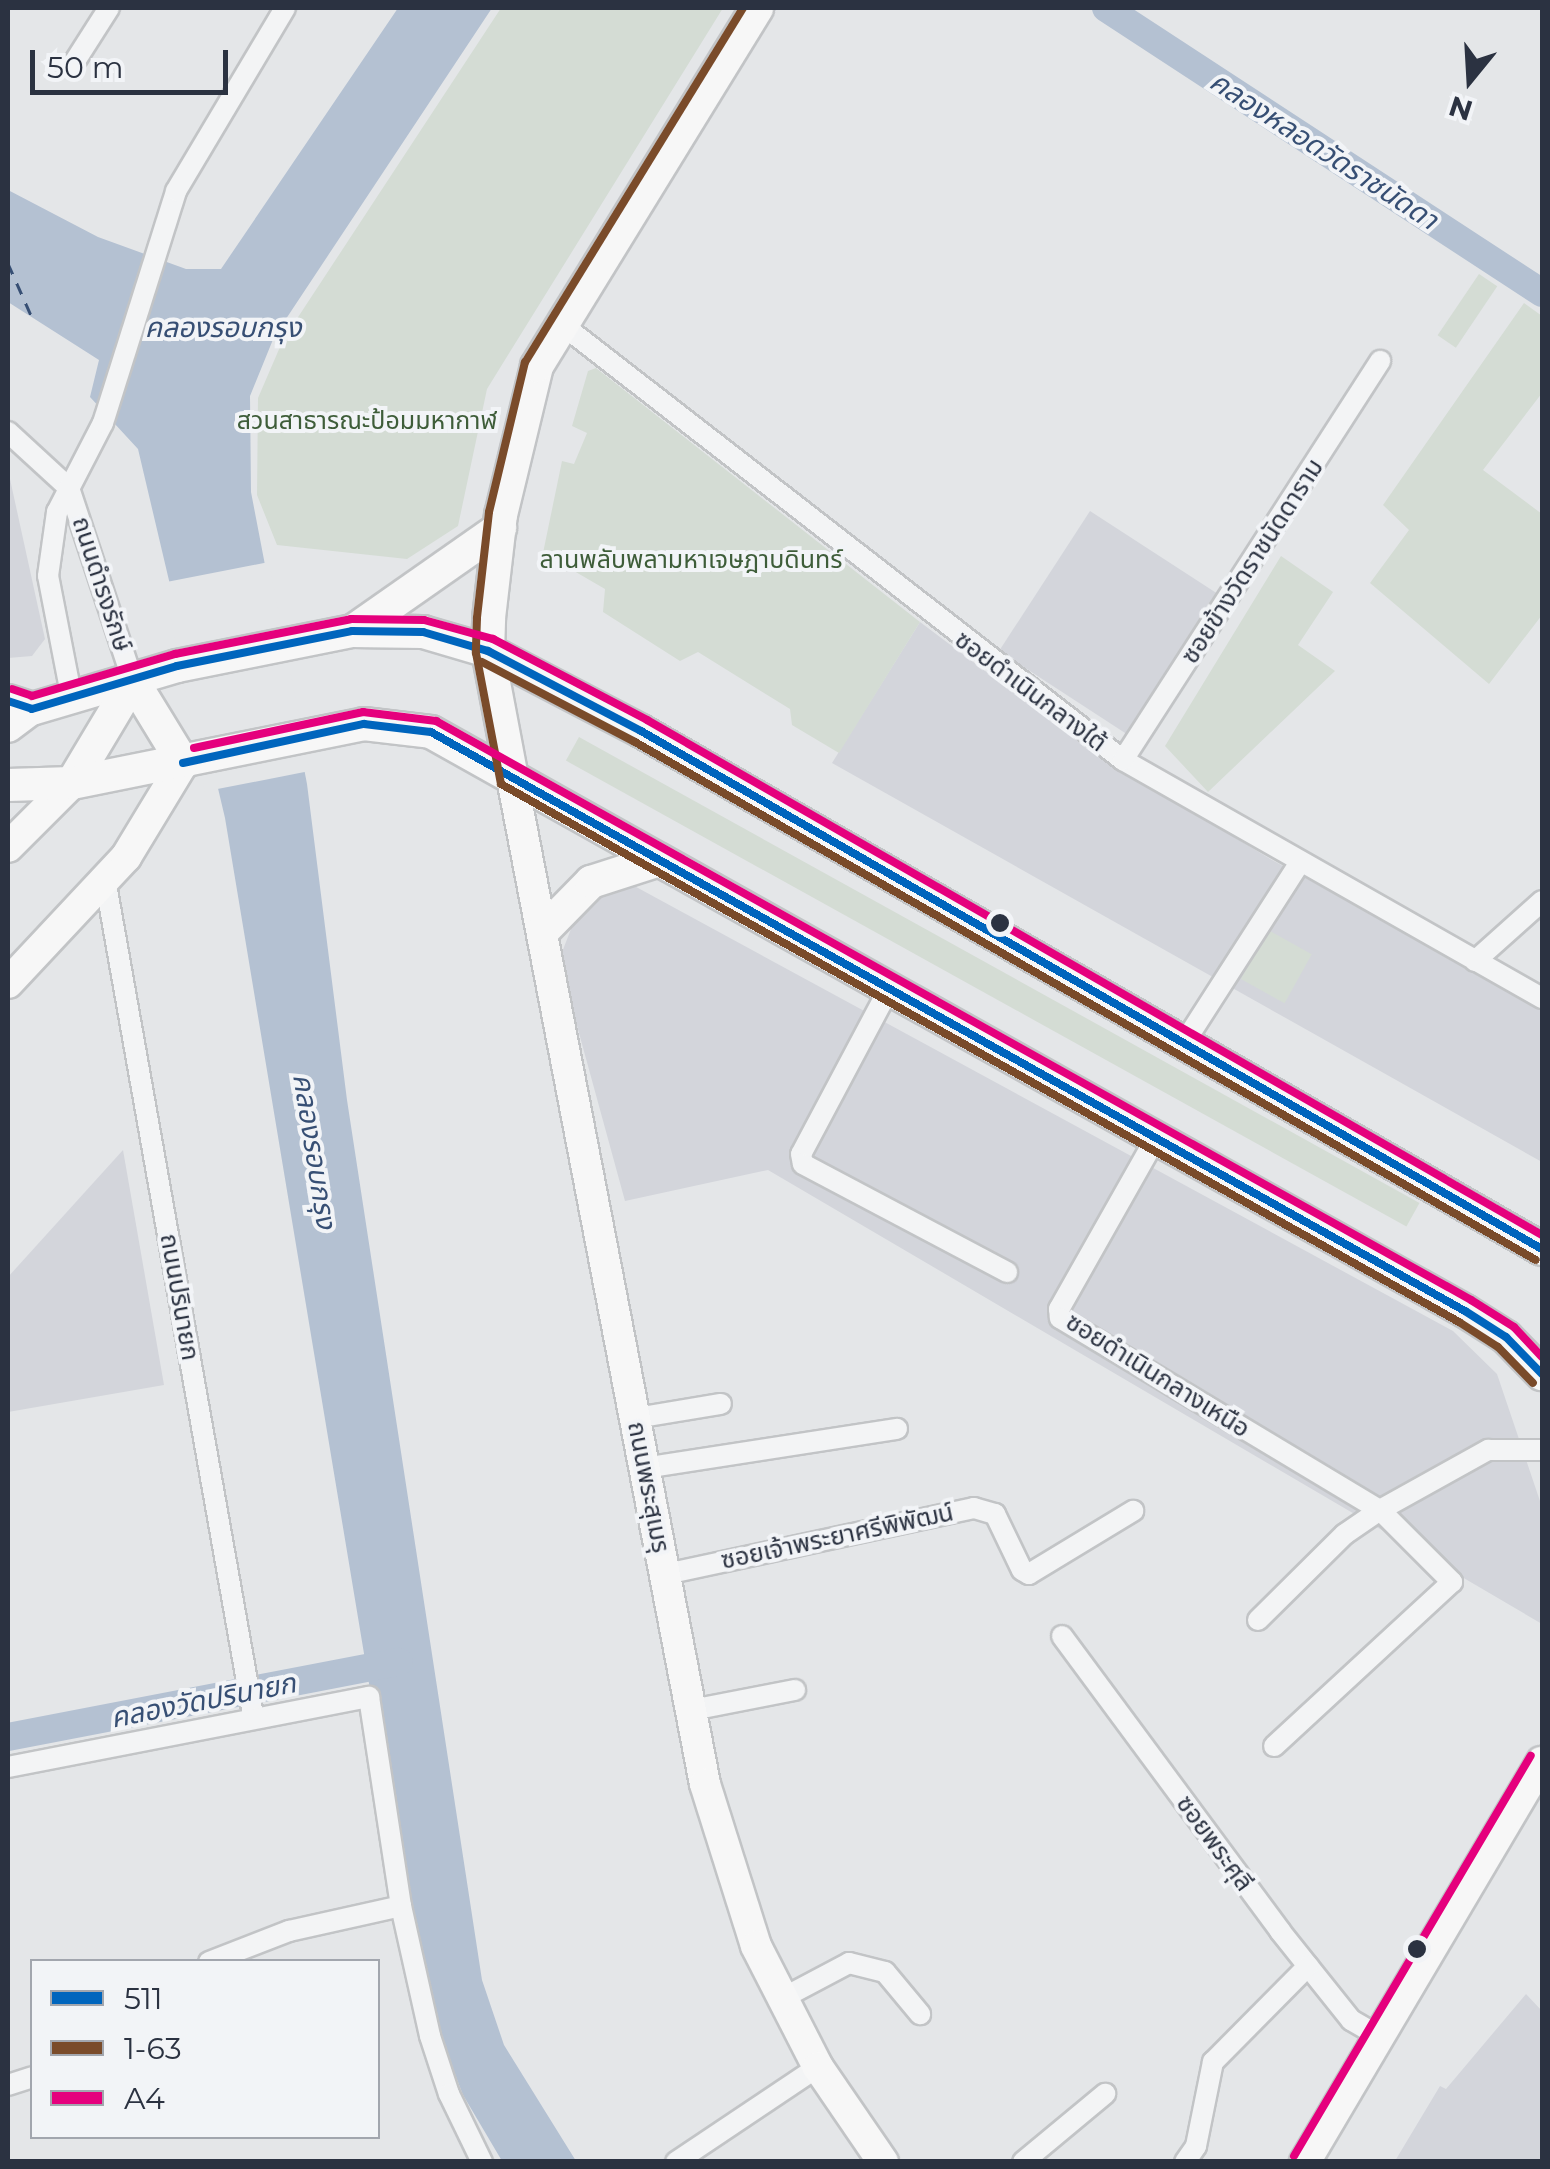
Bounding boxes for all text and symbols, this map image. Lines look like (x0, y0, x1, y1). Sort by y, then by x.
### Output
scale bar (35, 30, 232, 92)
north arrow (1420, 30, 1520, 130)
text: 50 m (47, 49, 124, 86)
water label: คลองหลอดวัดราชนัดดา (1204, 64, 1444, 236)
text: N (1445, 89, 1477, 128)
water label: คลองรอบกรุง (145, 310, 301, 344)
park label: สวนสาธารณะป้อมมหากาฬ (237, 405, 497, 435)
street label: ซอยข้างวัดราชนัดดาราม (1175, 453, 1329, 669)
street label: ถนนดำรงรักษ์ (66, 513, 138, 655)
park label: ลานพลับพลามหาเจษฎาบดินทร์ (540, 544, 842, 574)
street label: ซอยดำเนินกลางใต้ (949, 624, 1113, 758)
unlabelled marker (990, 913, 1010, 933)
water label: คลองรอบกรุง (286, 1071, 344, 1231)
street label: ถนนปรินายก (154, 1231, 206, 1363)
street label: ซอยดำเนินกลางเหนือ (1061, 1306, 1255, 1444)
street label: ถนนพระสุเมรุ (622, 1419, 676, 1555)
street label: ซอยเจ้าพระยาศรีพิพัฒน์ (718, 1497, 956, 1575)
water label: คลองวัดปรินายก (108, 1666, 298, 1734)
street label: ซอยพระศุลี (1170, 1789, 1260, 1897)
unlabelled marker (1407, 1939, 1427, 1959)
legend (30, 1959, 380, 2139)
text: 511 (124, 1980, 163, 2017)
text: 1-63 (124, 2030, 182, 2067)
text: A4 (124, 2080, 165, 2117)

